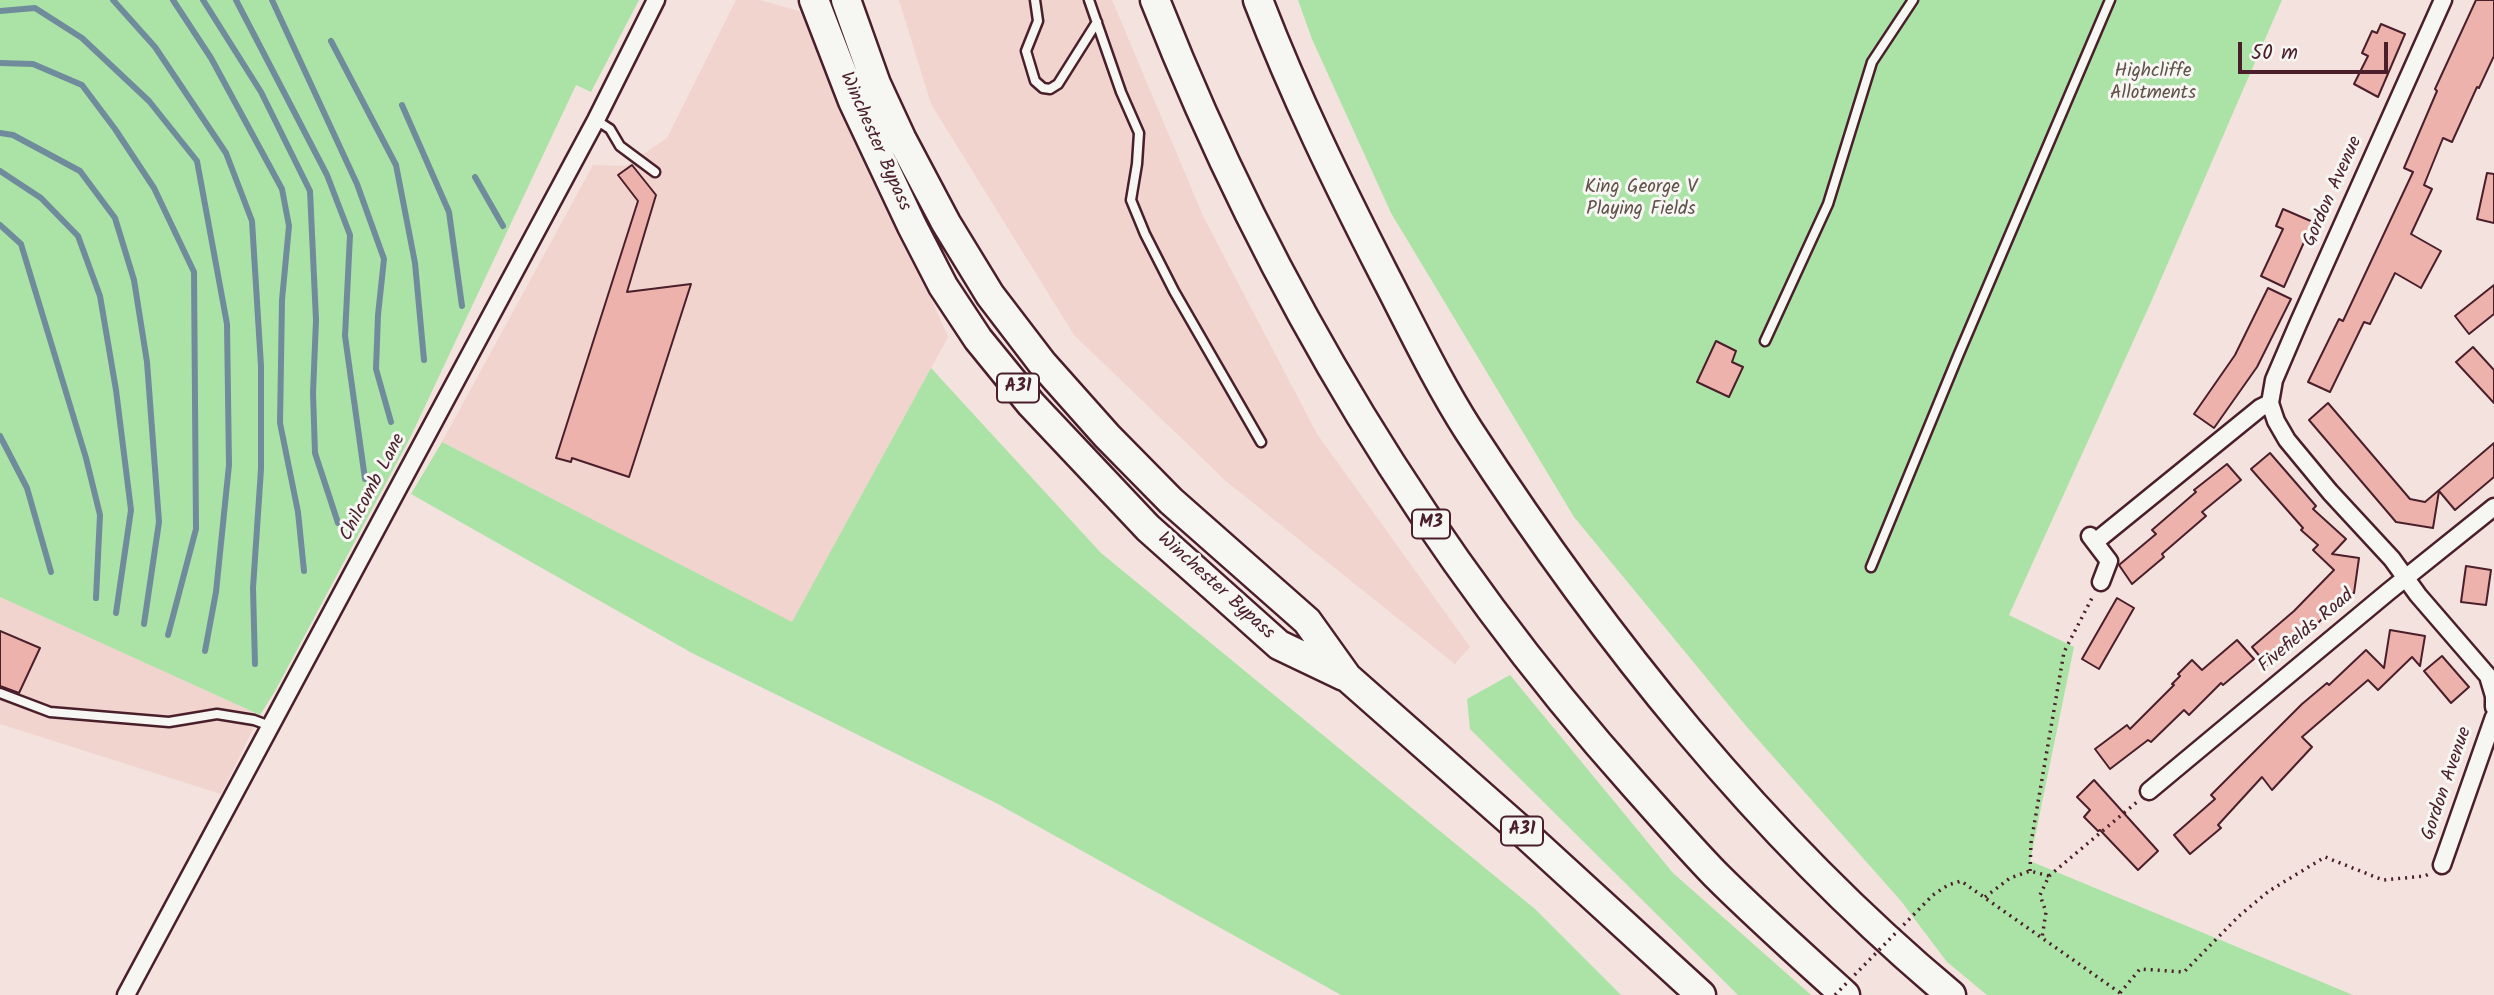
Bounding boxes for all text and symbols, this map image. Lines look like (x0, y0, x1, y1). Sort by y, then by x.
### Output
scale bar (2242, 28, 2392, 72)
text: 50 m (2251, 37, 2298, 70)
park label: Highcliffe Allotments (2110, 62, 2196, 106)
street label: Winchester Bypass (833, 69, 915, 215)
street label: Gordon Avenue (2300, 133, 2368, 251)
park label: King George V Playing Fields (1585, 178, 1697, 222)
road number: A31 (997, 374, 1039, 402)
street label: Chilcomb Lane (336, 430, 412, 546)
road number: M3 (1412, 510, 1450, 538)
street label: Winchester Bypass (1152, 528, 1278, 646)
street label: Fivefields Road (2255, 585, 2359, 679)
street label: Gordon Avenue (2418, 724, 2478, 844)
road number: A31 (1501, 816, 1543, 846)

